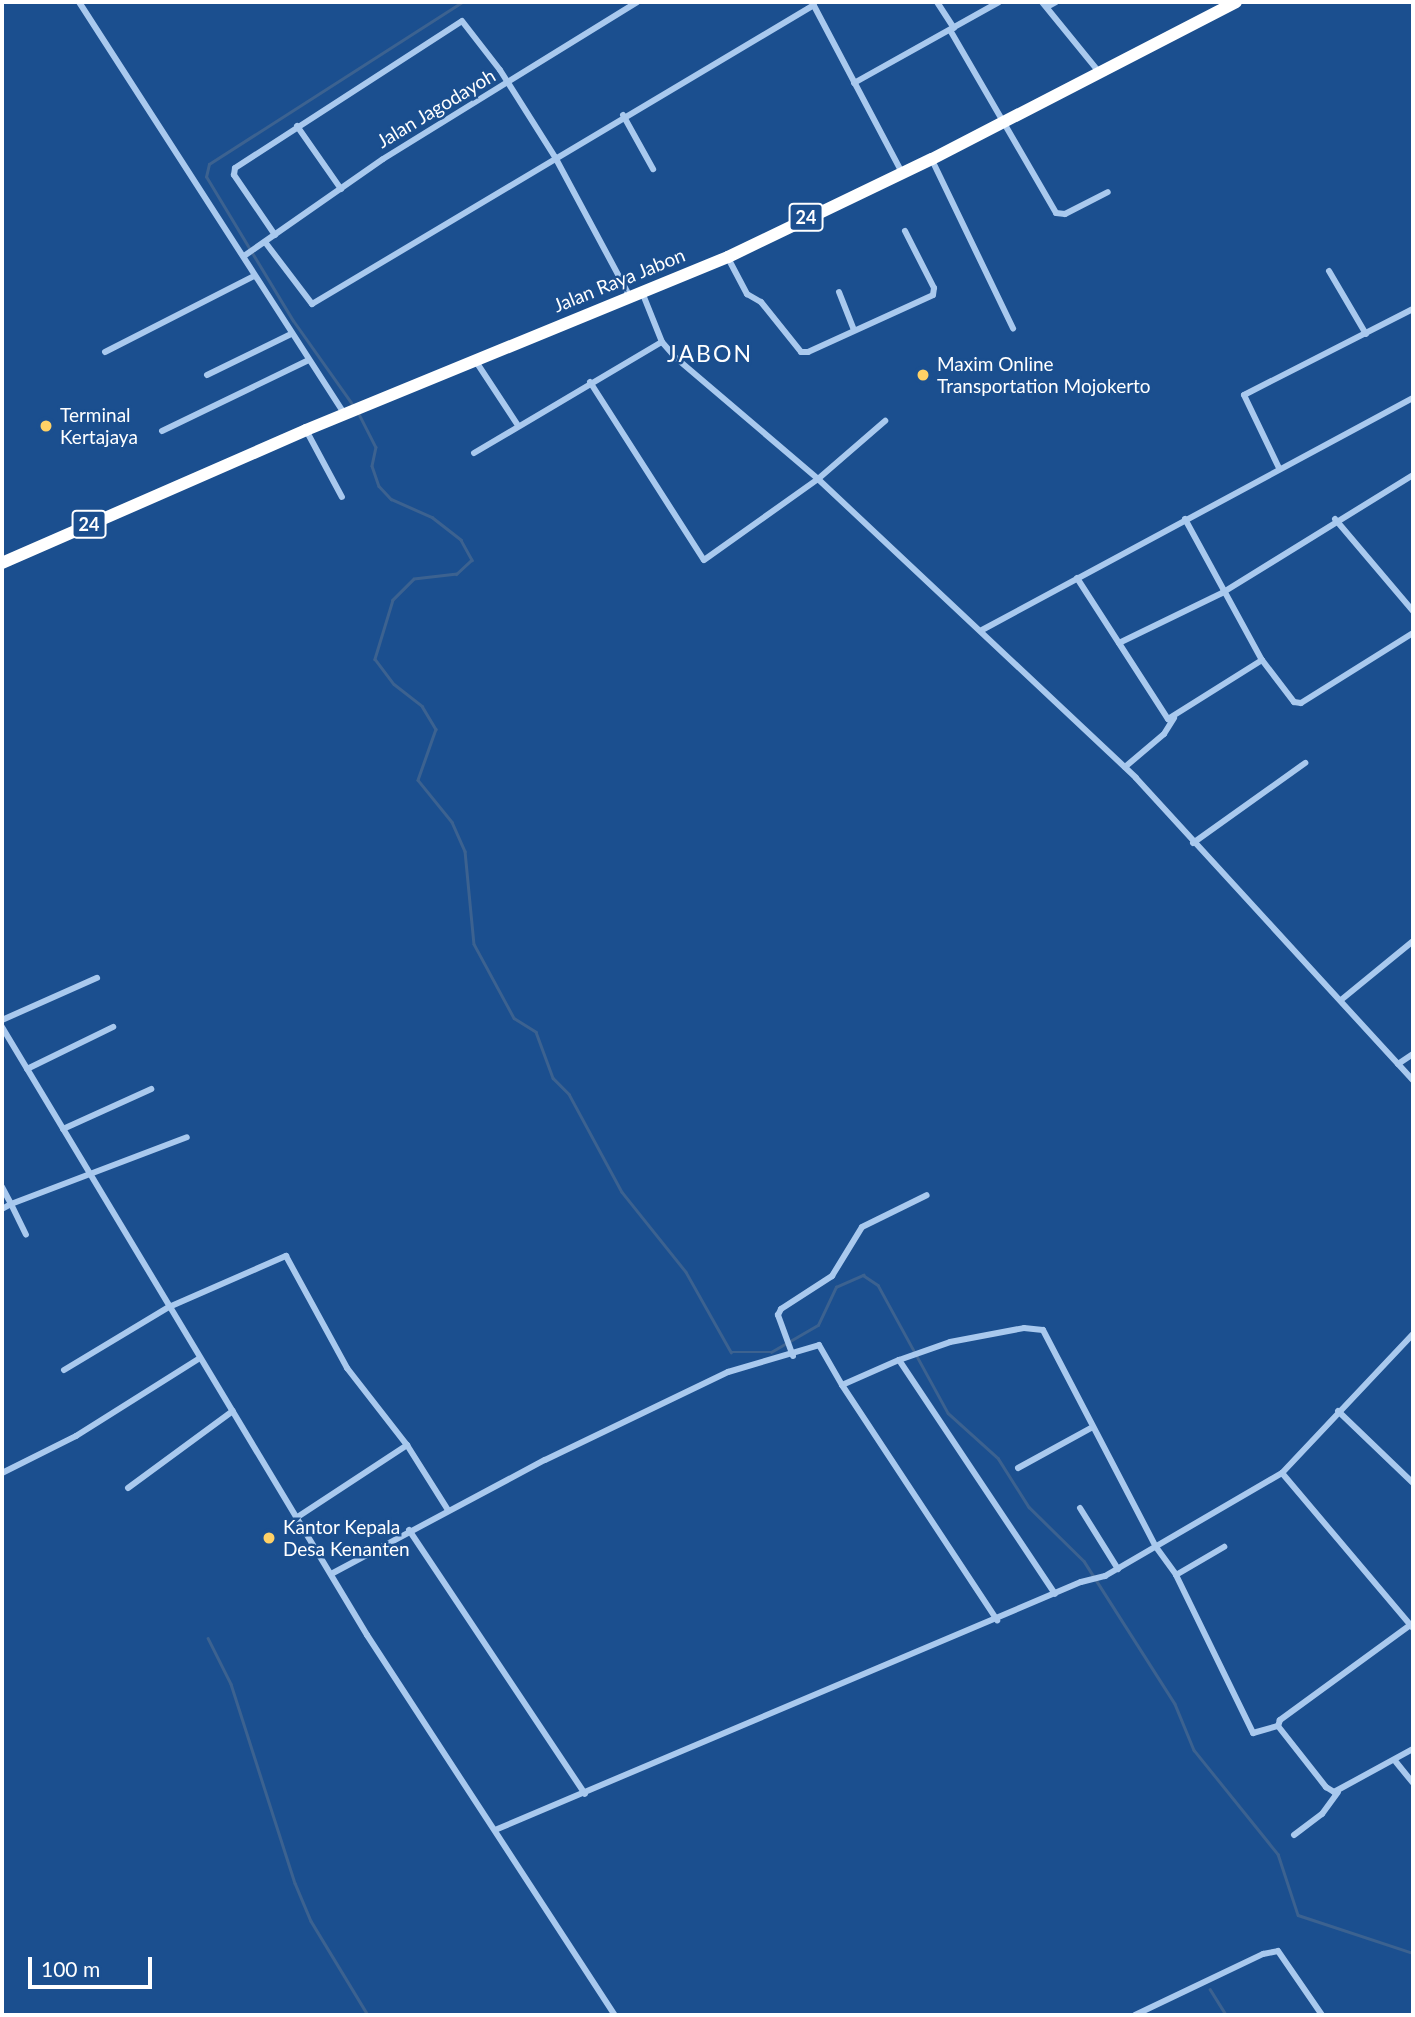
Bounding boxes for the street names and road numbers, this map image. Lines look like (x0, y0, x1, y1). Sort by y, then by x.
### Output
street label: Jalan Jagodayoh (372, 64, 500, 152)
road number: 24 (788, 202, 824, 232)
street label: Jalan Raya Jabon (550, 243, 688, 317)
road number: 24 (72, 510, 106, 538)

